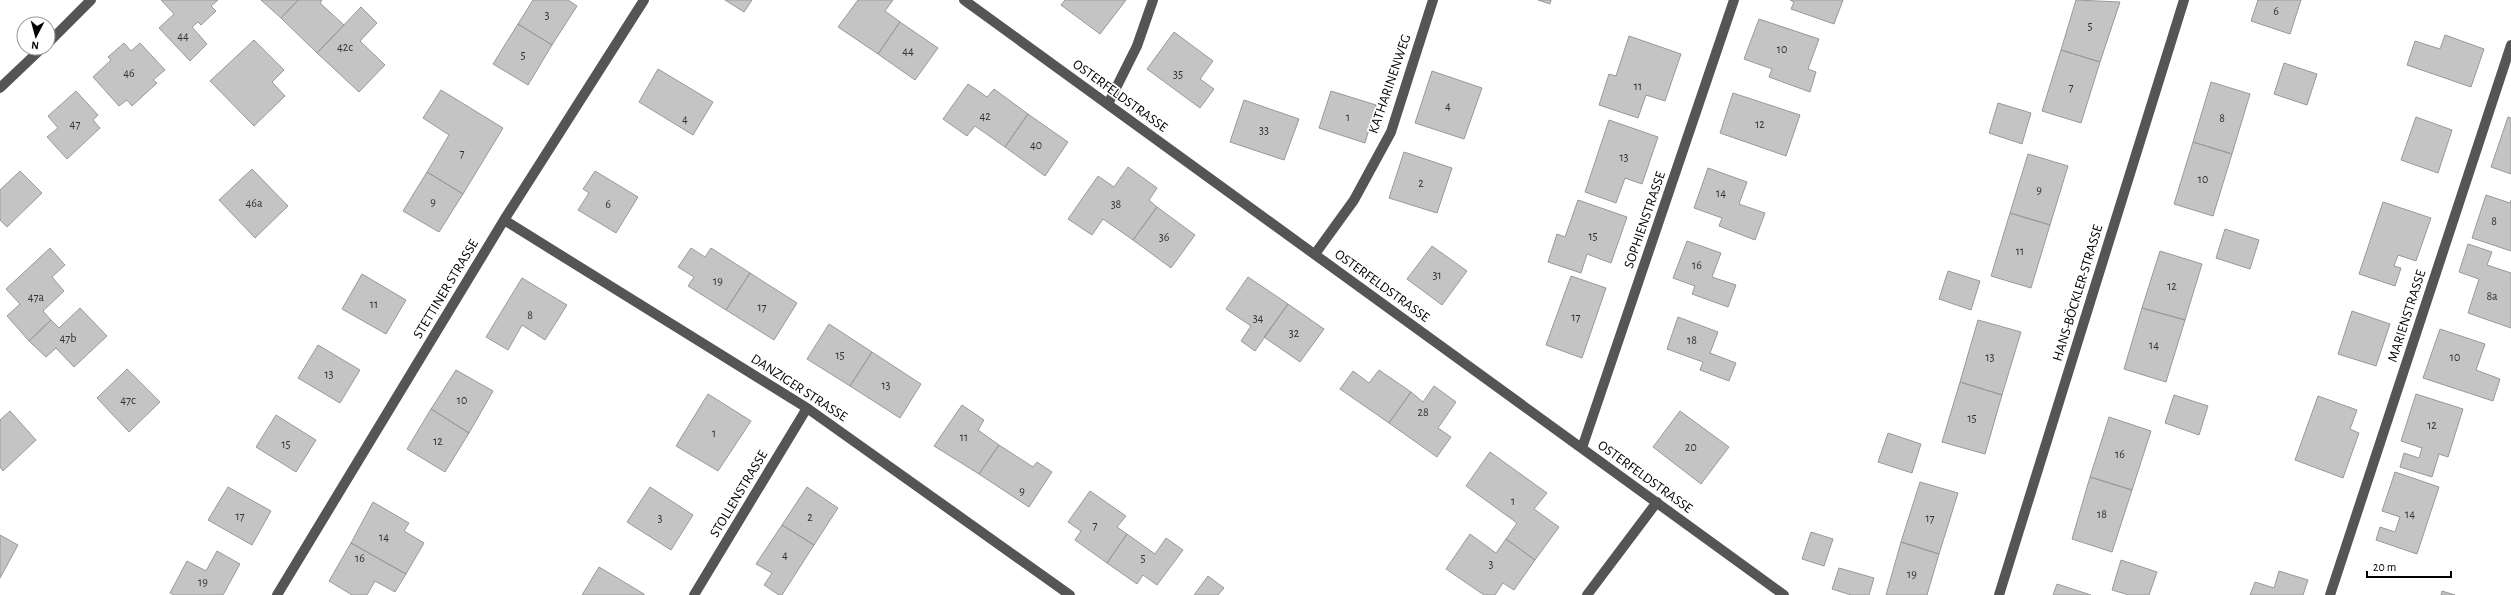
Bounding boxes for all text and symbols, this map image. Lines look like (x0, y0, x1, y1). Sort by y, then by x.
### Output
house number: 6 (2273, 5, 2279, 17)
house number: 3 (545, 9, 550, 21)
north arrow (16, 16, 56, 56)
house number: 5 (2087, 20, 2093, 32)
house number: 44 (177, 30, 189, 42)
street label: KATHARINENWEG (1366, 33, 1414, 135)
text: N (31, 40, 39, 51)
house number: 42c (337, 41, 353, 53)
house number: 10 (1777, 43, 1787, 55)
house number: 44 (902, 45, 914, 57)
house number: 5 (520, 49, 526, 61)
street label: OSTERFELDSTRASSE (1070, 57, 1170, 135)
house number: 46 (123, 67, 135, 79)
house number: 35 (1173, 68, 1183, 80)
house number: 11 (1634, 80, 1642, 92)
house number: 7 (2068, 81, 2074, 93)
house number: 4 (1445, 100, 1451, 112)
house number: 42 (979, 110, 991, 122)
house number: 1 (1346, 111, 1350, 123)
house number: 8 (2219, 112, 2225, 124)
house number: 4 (682, 113, 688, 125)
house number: 47 (70, 118, 80, 130)
house number: 12 (1755, 118, 1765, 130)
house number: 33 (1259, 124, 1269, 136)
house number: 40 (1030, 139, 1042, 151)
house number: 7 (459, 147, 465, 159)
house number: 13 (1619, 151, 1629, 163)
street label: SOPHIENSTRASSE (1622, 170, 1668, 270)
house number: 10 (2198, 173, 2208, 185)
house number: 2 (1418, 177, 1424, 189)
house number: 9 (2036, 184, 2042, 196)
house number: 14 (1716, 187, 1726, 199)
house number: 9 (430, 196, 436, 208)
house number: 46a (246, 197, 263, 209)
house number: 6 (605, 198, 611, 210)
house number: 38 (1111, 198, 1122, 210)
house number: 8 (2491, 215, 2497, 227)
street label: HANS-BÖCKLER-STRASSE (2048, 222, 2105, 363)
house number: 15 (1588, 230, 1598, 242)
house number: 36 (1159, 231, 1170, 243)
street label: STETTINER STRASSE (411, 237, 481, 341)
house number: 11 (2016, 245, 2024, 257)
street label: OSTERFELDSTRASSE (1332, 247, 1432, 325)
house number: 16 (1692, 259, 1702, 271)
street label: MARIENSTRASSE (2386, 268, 2429, 364)
house number: 31 (1432, 269, 1442, 281)
house number: 19 (713, 275, 723, 287)
house number: 12 (2167, 280, 2177, 292)
house number: 8a (2486, 290, 2498, 302)
house number: 47a (28, 291, 45, 303)
house number: 11 (370, 298, 378, 310)
house number: 17 (757, 301, 767, 313)
house number: 8 (527, 309, 533, 321)
house number: 17 (1571, 311, 1581, 323)
house number: 34 (1253, 312, 1264, 324)
house number: 32 (1289, 327, 1300, 339)
house number: 47b (60, 332, 76, 344)
house number: 18 (1687, 334, 1697, 346)
house number: 14 (2149, 339, 2159, 351)
house number: 15 (835, 349, 845, 361)
house number: 13 (1985, 351, 1995, 363)
house number: 10 (2450, 351, 2460, 363)
street label: DANZIGER STRASSE (748, 352, 850, 424)
house number: 13 (324, 368, 334, 380)
house number: 13 (881, 379, 891, 391)
house number: 47c (120, 394, 136, 406)
house number: 10 (457, 394, 467, 406)
house number: 28 (1417, 406, 1429, 418)
house number: 15 (1967, 412, 1977, 424)
house number: 12 (2427, 419, 2437, 431)
house number: 1 (712, 427, 716, 439)
house number: 11 (960, 431, 968, 443)
house number: 12 (433, 435, 443, 447)
house number: 15 (281, 438, 291, 450)
street label: OSTERFELDSTRASSE (1595, 438, 1695, 516)
house number: 20 (1685, 441, 1697, 453)
street label: STOLLENSTRASSE (708, 448, 771, 540)
house number: 16 (2115, 448, 2125, 460)
house number: 9 (1019, 485, 1025, 497)
house number: 1 (1511, 495, 1515, 507)
house number: 18 (2097, 508, 2107, 520)
house number: 14 (2405, 508, 2415, 520)
house number: 17 (235, 510, 245, 522)
house number: 2 (807, 511, 813, 523)
house number: 3 (658, 512, 663, 524)
house number: 17 (1925, 512, 1935, 524)
house number: 7 (1092, 519, 1098, 531)
house number: 14 (379, 531, 389, 543)
house number: 4 (782, 549, 788, 561)
house number: 16 (355, 552, 365, 564)
house number: 5 (1140, 552, 1146, 564)
scale bar (2367, 553, 2451, 579)
house number: 3 (1489, 558, 1494, 570)
text: 20 m (2373, 561, 2396, 573)
house number: 19 (1907, 568, 1917, 580)
house number: 19 (198, 576, 208, 588)

